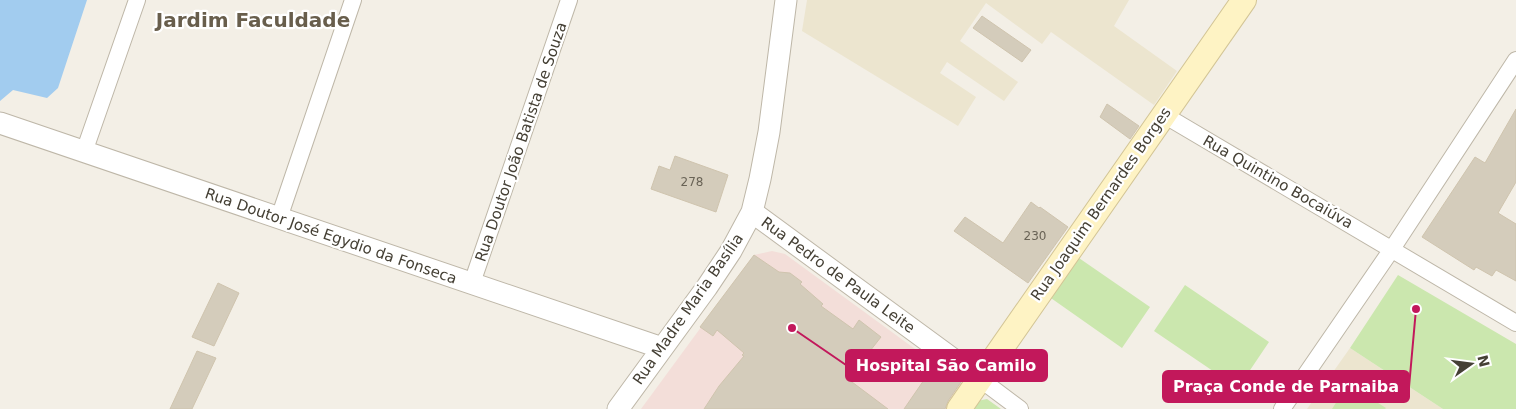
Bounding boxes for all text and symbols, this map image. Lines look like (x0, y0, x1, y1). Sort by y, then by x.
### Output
district label: Jardim Faculdade (154, 8, 350, 32)
street label: Rua Doutor João Batista de Souza (471, 20, 571, 264)
street label: Rua Joaquim Bernardes Borges (1027, 104, 1175, 304)
street label: Rua Quintino Bocaiúva (1200, 132, 1356, 232)
house number: 278 (681, 175, 703, 189)
street label: Rua Doutor José Egydio da Fonseca (203, 184, 459, 288)
street label: Rua Pedro de Paula Leite (758, 213, 918, 337)
house number: 230 (1024, 229, 1046, 243)
street label: Rua Madre Maria Basília (629, 230, 747, 388)
north arrow (1446, 339, 1496, 389)
callout: Hospital São Camilo (846, 350, 1047, 381)
text: N (1474, 353, 1493, 368)
text: Hospital São Camilo (856, 356, 1036, 375)
callout: Praça Conde de Parnaiba (1163, 371, 1409, 402)
text: Praça Conde de Parnaiba (1173, 377, 1399, 396)

